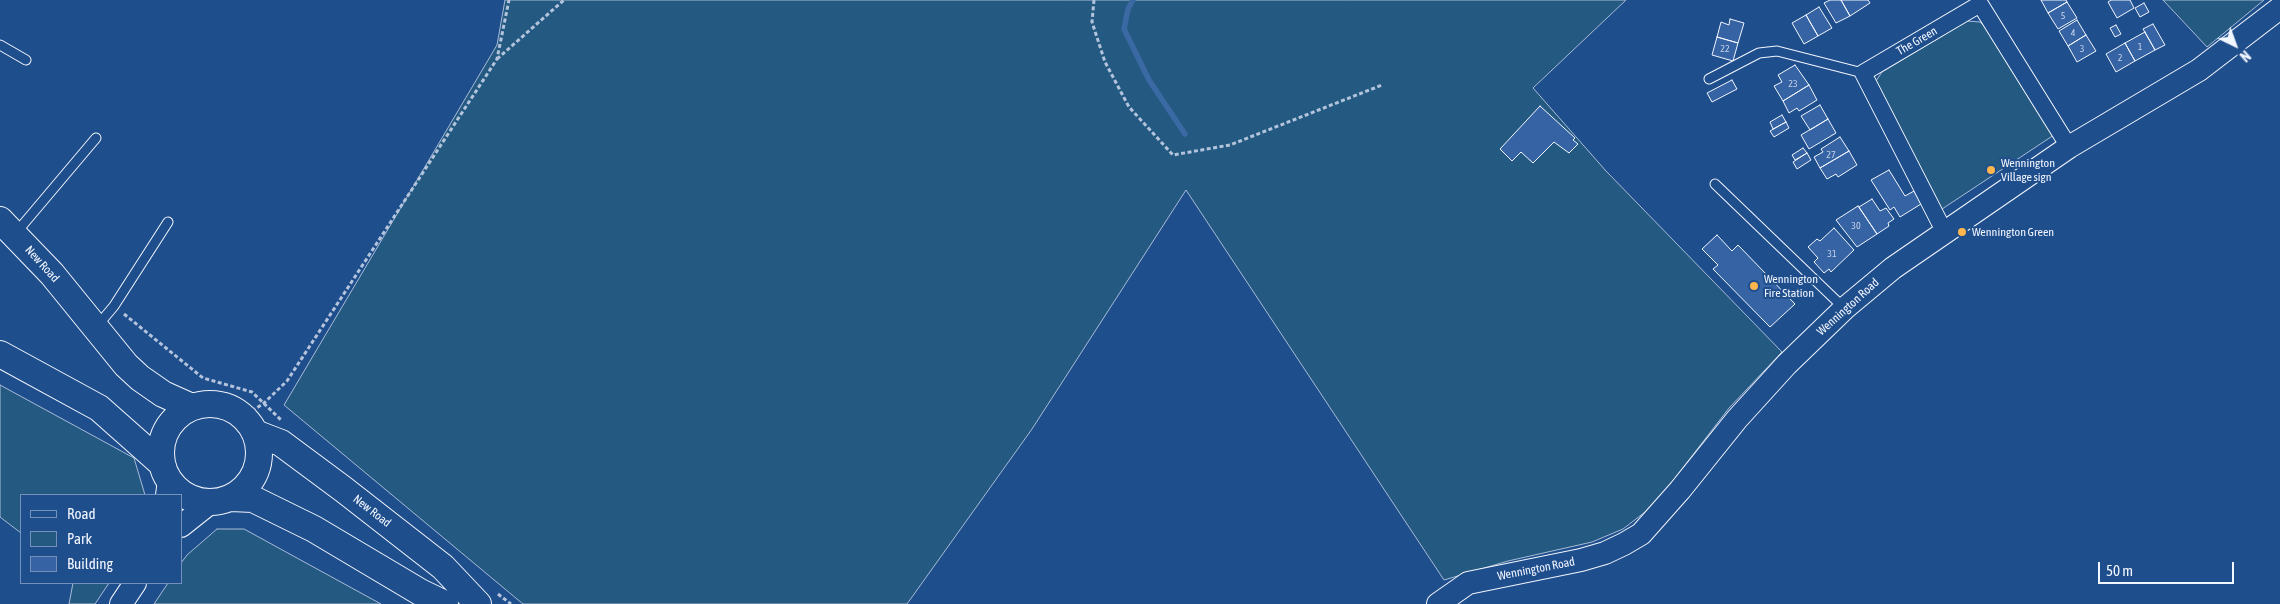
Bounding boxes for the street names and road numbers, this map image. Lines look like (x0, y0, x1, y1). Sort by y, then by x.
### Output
street label: The Green (1894, 24, 1940, 58)
street label: New Road (22, 243, 62, 285)
street label: Wennington Road (1814, 275, 1882, 339)
street label: New Road (350, 492, 394, 530)
street label: Wennington Road (1496, 554, 1576, 584)

